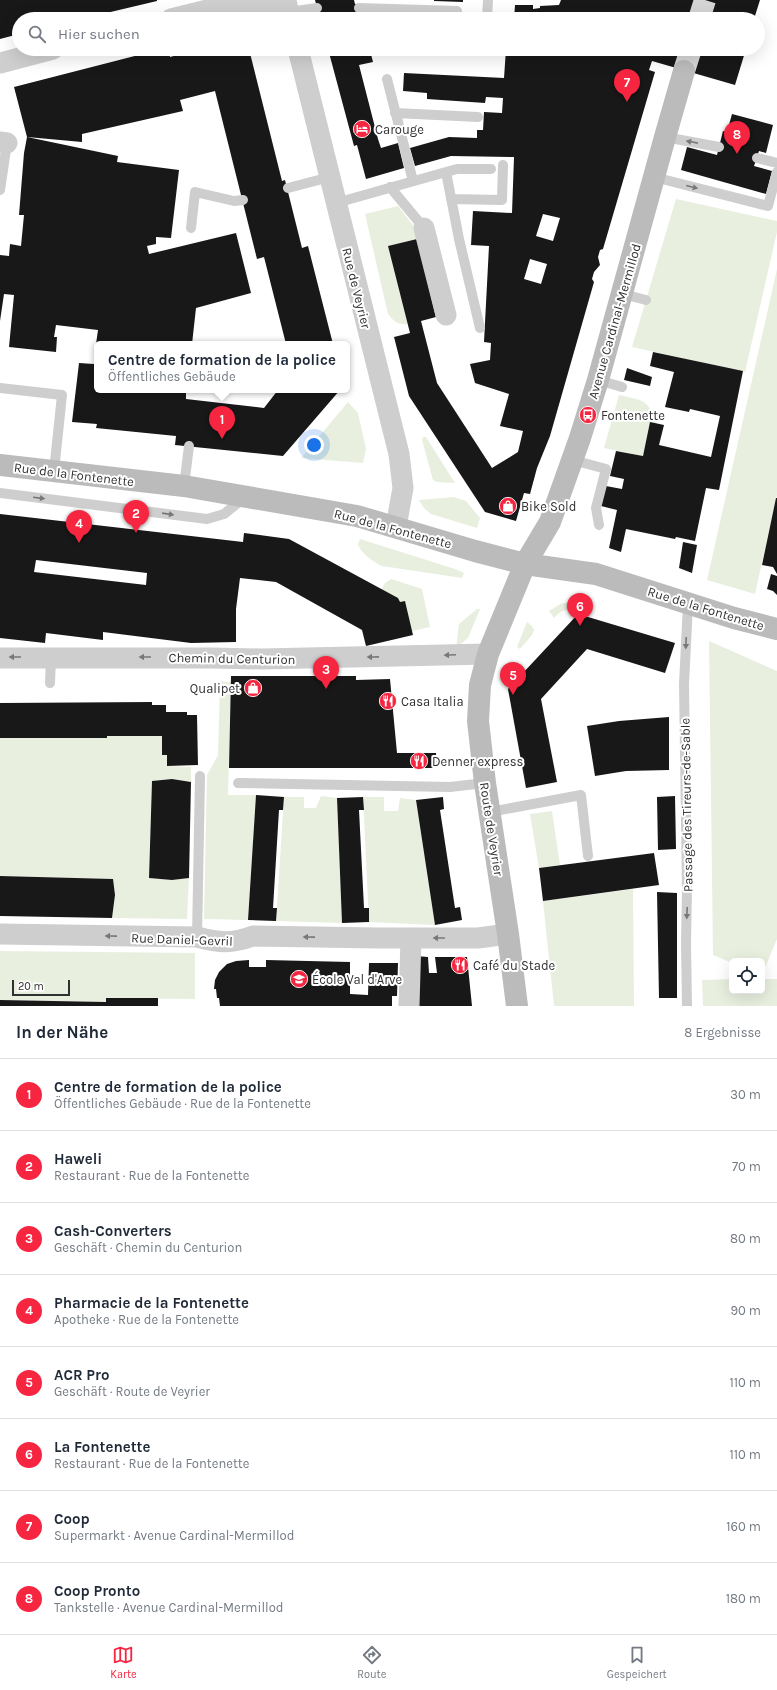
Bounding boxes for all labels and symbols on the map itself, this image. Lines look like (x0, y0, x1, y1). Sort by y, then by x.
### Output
pin: 7 (614, 69, 640, 102)
hotel icon: Carouge (352, 119, 372, 139)
pin: 8 (724, 121, 750, 154)
place label: Carouge (375, 122, 424, 137)
one-way arrow (686, 139, 698, 145)
one-way arrow (687, 184, 699, 190)
street label: Avenue Cardinal-Mermillod (585, 242, 644, 401)
street label: Rue de Veyrier (339, 246, 374, 330)
bus stop icon: Fontenette (578, 405, 598, 425)
pin: 1 (209, 406, 235, 439)
place label: Fontenette (601, 408, 665, 423)
your location (304, 435, 324, 455)
street label: Rue de la Fontenette (13, 460, 135, 489)
one-way arrow (33, 495, 45, 501)
shop icon: Bike Sold (498, 496, 518, 516)
place label: Bike Sold (521, 499, 576, 514)
pin: 2 (123, 500, 149, 533)
street label: Rue de la Fontenette (333, 506, 454, 551)
pin: 4 (66, 510, 92, 543)
one-way arrow (162, 511, 174, 517)
street label: Rue de la Fontenette (646, 584, 766, 633)
pin: 6 (567, 593, 593, 626)
one-way arrow (682, 637, 689, 649)
street label: Chemin du Centurion (168, 650, 296, 667)
one-way arrow (444, 651, 456, 658)
one-way arrow (9, 654, 21, 661)
one-way arrow (138, 654, 151, 660)
one-way arrow (366, 654, 379, 660)
pin: 3 (313, 656, 339, 689)
pin: 5 (500, 662, 526, 695)
shop icon: Qualipet (243, 678, 263, 698)
place label: Qualipet (190, 681, 240, 696)
restaurant icon: Casa Italia (378, 691, 398, 711)
place label: Casa Italia (401, 694, 464, 709)
street label: Passage des Tireurs-de-Sable (677, 717, 696, 892)
restaurant icon: Denner express (409, 751, 429, 771)
place label: Denner express (432, 754, 524, 769)
street label: Route de Veyrier (477, 781, 506, 877)
one-way arrow (683, 907, 690, 919)
street label: Rue Daniel-Gevril (131, 930, 233, 949)
one-way arrow (104, 933, 117, 939)
one-way arrow (302, 934, 315, 940)
one-way arrow (432, 935, 445, 941)
restaurant icon: Café du Stade (450, 955, 470, 975)
place label: Café du Stade (473, 958, 556, 973)
school or university icon: École Val d'Arve (289, 969, 309, 989)
place label: École Val d'Arve (312, 970, 402, 987)
scale bar (12, 978, 70, 997)

